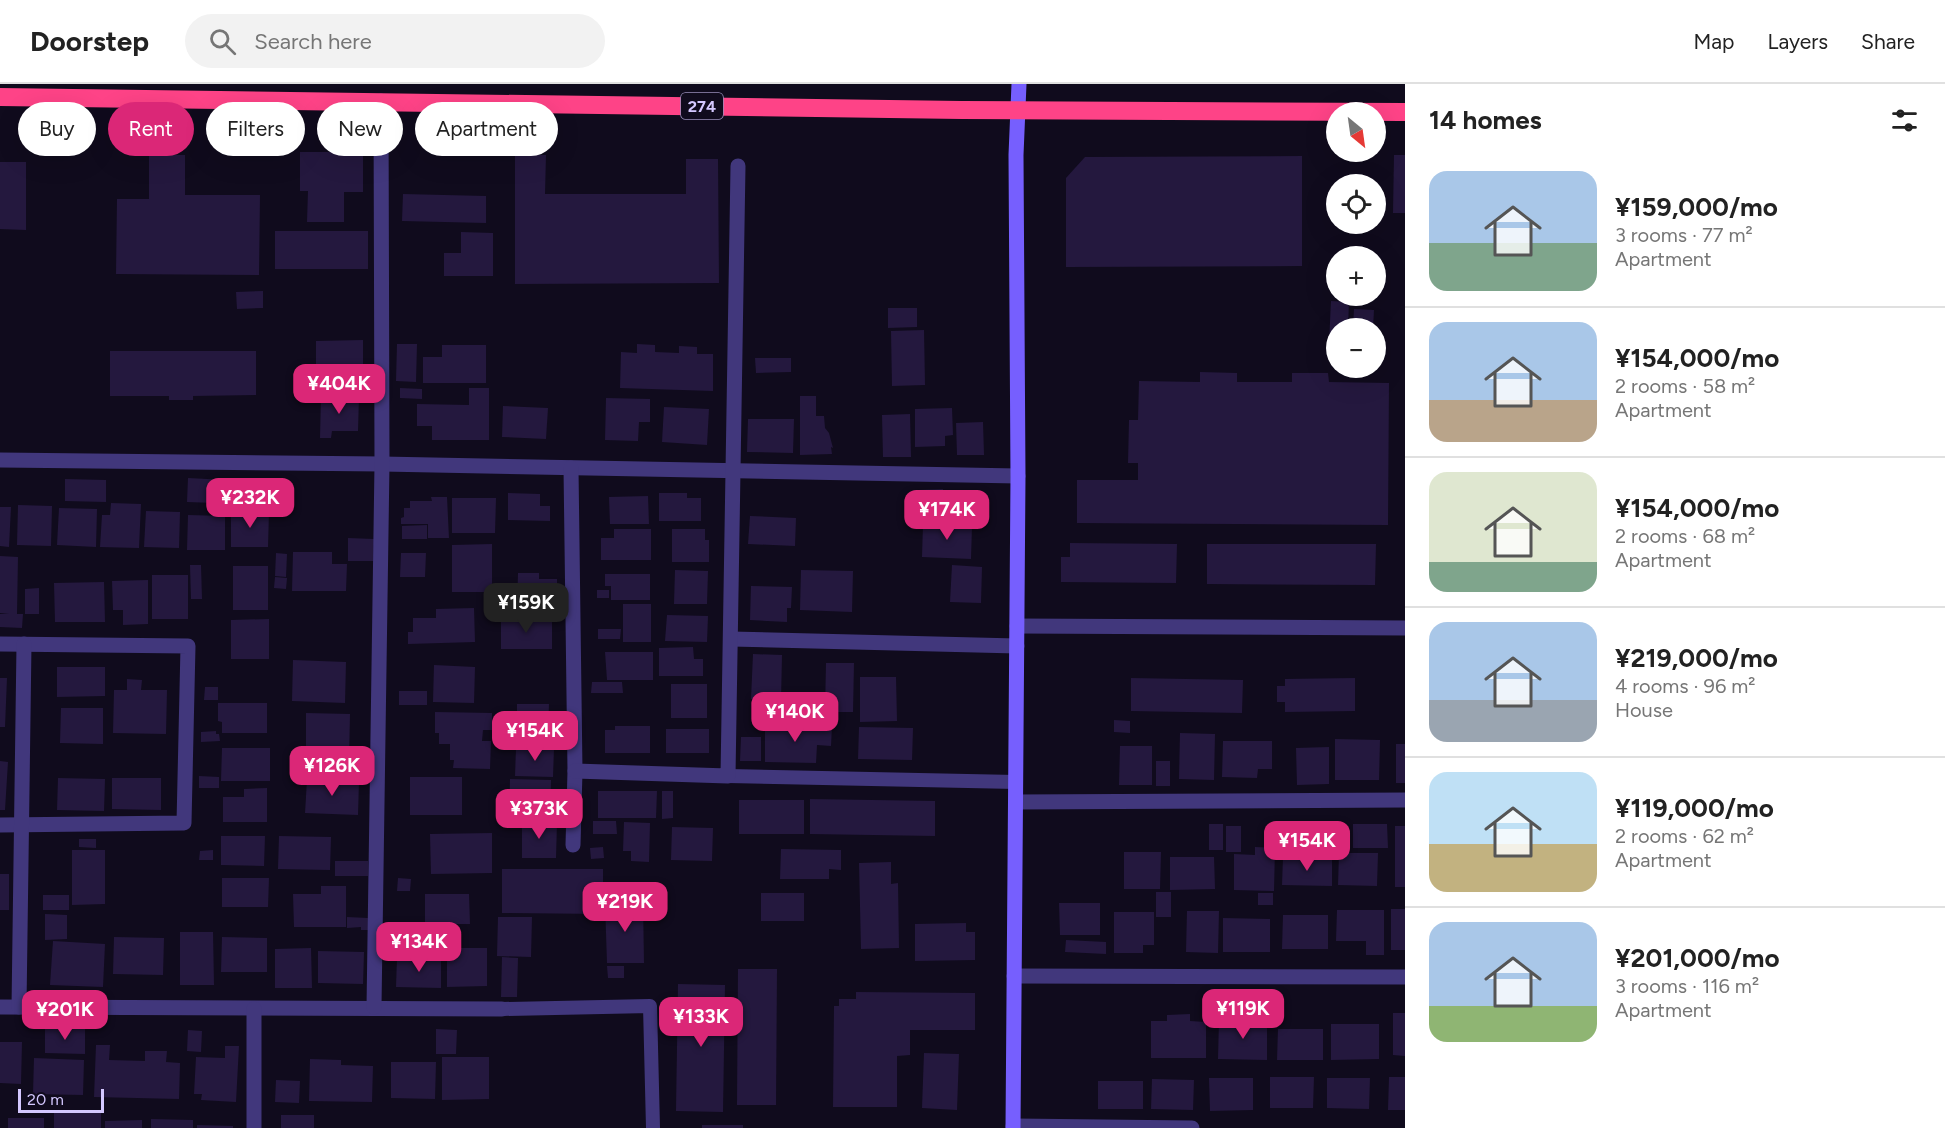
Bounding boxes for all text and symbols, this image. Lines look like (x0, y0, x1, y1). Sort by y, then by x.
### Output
search box (185, 14, 605, 68)
text: Doorstep (30, 24, 149, 58)
icon: search (206, 25, 239, 58)
text: Search here (254, 28, 372, 55)
text: Map (1694, 29, 1734, 54)
text: Layers (1767, 29, 1828, 54)
text: Share (1861, 29, 1915, 54)
road number: 274 (681, 93, 723, 119)
chip: Buy (18, 102, 96, 156)
chip: Rent (108, 102, 194, 156)
chip: Filters (206, 102, 305, 156)
chip: New (317, 102, 403, 156)
chip: Apartment (415, 102, 558, 156)
north arrow (1326, 102, 1386, 162)
map controls (1326, 102, 1386, 378)
text: 14 homes (1429, 104, 1542, 136)
icon: filters (1888, 104, 1921, 137)
button: locate (1326, 174, 1386, 234)
text: ¥159,000/mo (1615, 191, 1778, 223)
icon: home (1477, 195, 1549, 267)
text: 3 rooms · 77 m² (1615, 223, 1753, 247)
button: + (1326, 246, 1386, 306)
text: Apartment (1615, 247, 1712, 271)
button: − (1326, 318, 1386, 378)
text: ¥154,000/mo (1615, 342, 1779, 374)
icon: home (1477, 346, 1549, 418)
pin: ¥404K (297, 364, 381, 415)
text: ¥404K (307, 371, 371, 395)
text: 2 rooms · 58 m² (1615, 374, 1755, 398)
text: Apartment (1615, 398, 1712, 422)
pin: ¥232K (208, 478, 292, 529)
text: ¥232K (220, 485, 280, 509)
pin: ¥174K (905, 490, 989, 541)
text: ¥154,000/mo (1615, 492, 1779, 524)
icon: home (1477, 496, 1549, 568)
text: ¥174K (918, 497, 976, 521)
text: 2 rooms · 68 m² (1615, 524, 1755, 548)
text: Apartment (1615, 548, 1712, 572)
pin: ¥159K (484, 583, 568, 634)
text: ¥159K (498, 590, 554, 614)
text: ¥219,000/mo (1615, 642, 1778, 674)
icon: home (1477, 646, 1549, 718)
text: 4 rooms · 96 m² (1615, 674, 1755, 698)
pin: ¥140K (753, 692, 837, 743)
text: House (1615, 698, 1673, 722)
text: ¥140K (765, 699, 825, 723)
pin: ¥154K (493, 711, 577, 762)
text: ¥154K (506, 718, 564, 742)
pin: ¥126K (290, 746, 374, 797)
text: ¥126K (304, 753, 360, 777)
pin: ¥373K (497, 789, 581, 840)
text: ¥119,000/mo (1615, 792, 1774, 824)
text: ¥373K (510, 796, 568, 820)
icon: home (1477, 796, 1549, 868)
pin: ¥154K (1265, 821, 1349, 872)
text: 2 rooms · 62 m² (1615, 824, 1754, 848)
text: ¥154K (1278, 828, 1336, 852)
text: Apartment (1615, 848, 1712, 872)
pin: ¥219K (583, 882, 667, 933)
text: ¥219K (597, 889, 653, 913)
pin: ¥134K (377, 922, 461, 973)
text: ¥134K (390, 929, 448, 953)
text: ¥201,000/mo (1615, 942, 1780, 974)
icon: home (1477, 946, 1549, 1018)
text: 3 rooms · 116 m² (1615, 974, 1759, 998)
pin: ¥119K (1201, 989, 1285, 1040)
pin: ¥201K (23, 990, 107, 1041)
text: ¥119K (1216, 996, 1270, 1020)
text: ¥201K (36, 997, 94, 1021)
pin: ¥133K (659, 997, 743, 1048)
text: Apartment (1615, 998, 1712, 1022)
text: ¥133K (673, 1004, 729, 1028)
scale bar (18, 1086, 104, 1114)
text: 20 m (27, 1090, 64, 1109)

